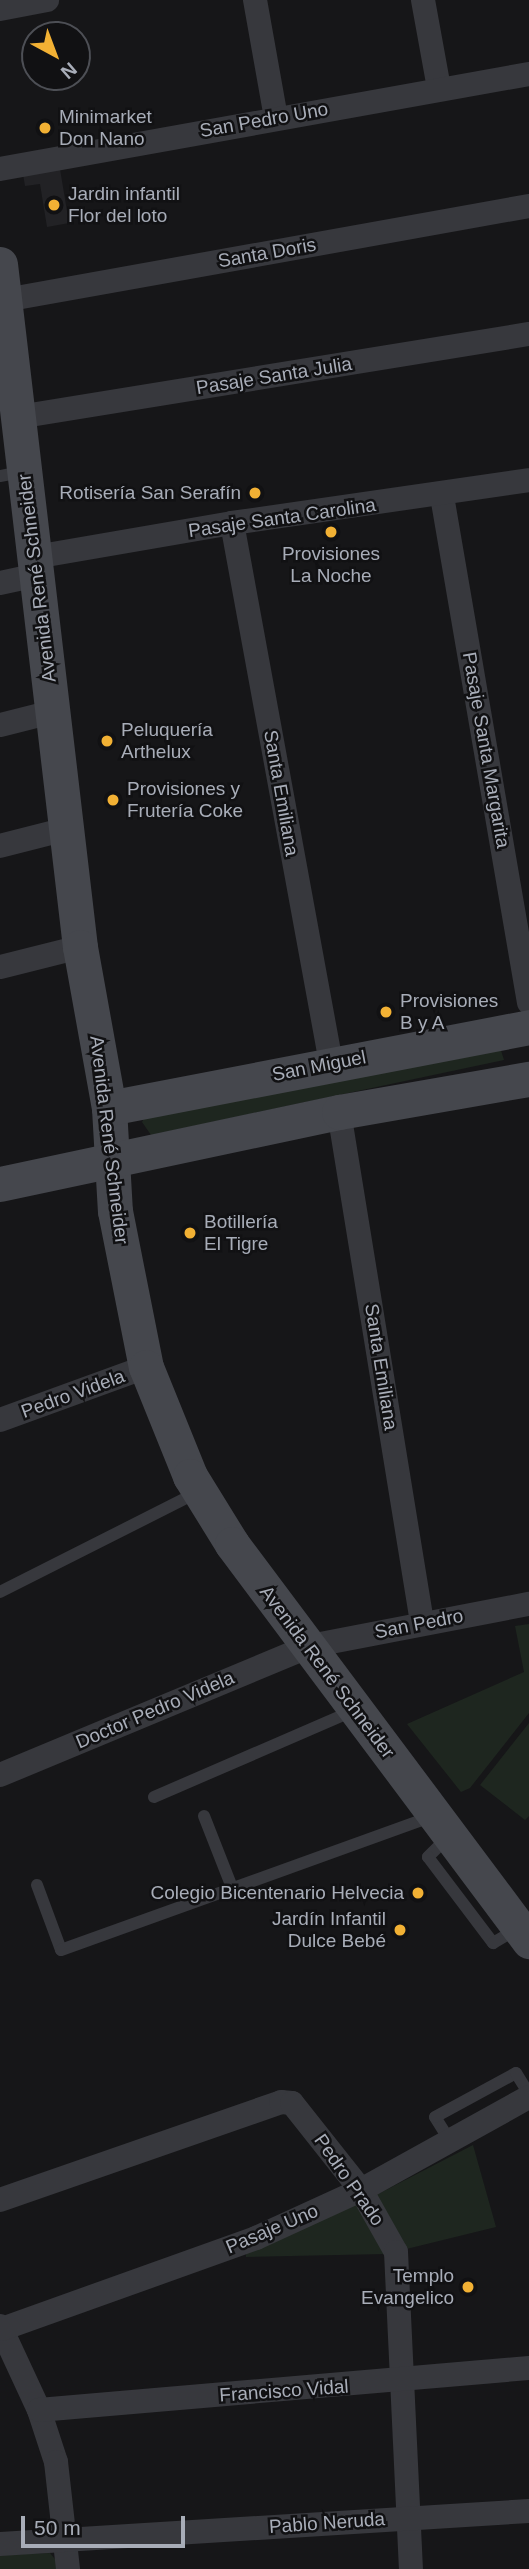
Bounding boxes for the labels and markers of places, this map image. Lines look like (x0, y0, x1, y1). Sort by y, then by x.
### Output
place label: Minimarket Don Nano (59, 106, 152, 150)
marker: Minimarket Don Nano (37, 120, 53, 136)
place label: Jardin infantil Flor del loto (68, 183, 180, 227)
marker: Jardin infantil Flor del loto (46, 197, 62, 213)
place label: Rotisería San Serafín (59, 482, 241, 504)
marker: Rotisería San Serafín (247, 485, 263, 501)
marker: Provisiones La Noche (323, 524, 339, 540)
place label: Provisiones La Noche (282, 543, 380, 587)
place label: Peluquería Arthelux (121, 719, 213, 763)
marker: Peluquería Arthelux (99, 733, 115, 749)
place label: Provisiones y Frutería Coke (127, 778, 243, 822)
marker: Provisiones y Frutería Coke (105, 792, 121, 808)
place label: Provisiones B y A (400, 990, 498, 1034)
marker: Provisiones B y A (378, 1004, 394, 1020)
place label: Botillería El Tigre (204, 1211, 278, 1255)
marker: Botillería El Tigre (182, 1225, 198, 1241)
place label: Colegio Bicentenario Helvecia (151, 1882, 404, 1904)
marker: Colegio Bicentenario Helvecia (410, 1885, 426, 1901)
place label: Jardín Infantil Dulce Bebé (272, 1908, 386, 1952)
marker: Jardín Infantil Dulce Bebé (392, 1922, 408, 1938)
place label: Templo Evangelico (361, 2265, 454, 2309)
marker: Templo Evangelico (460, 2279, 476, 2295)

